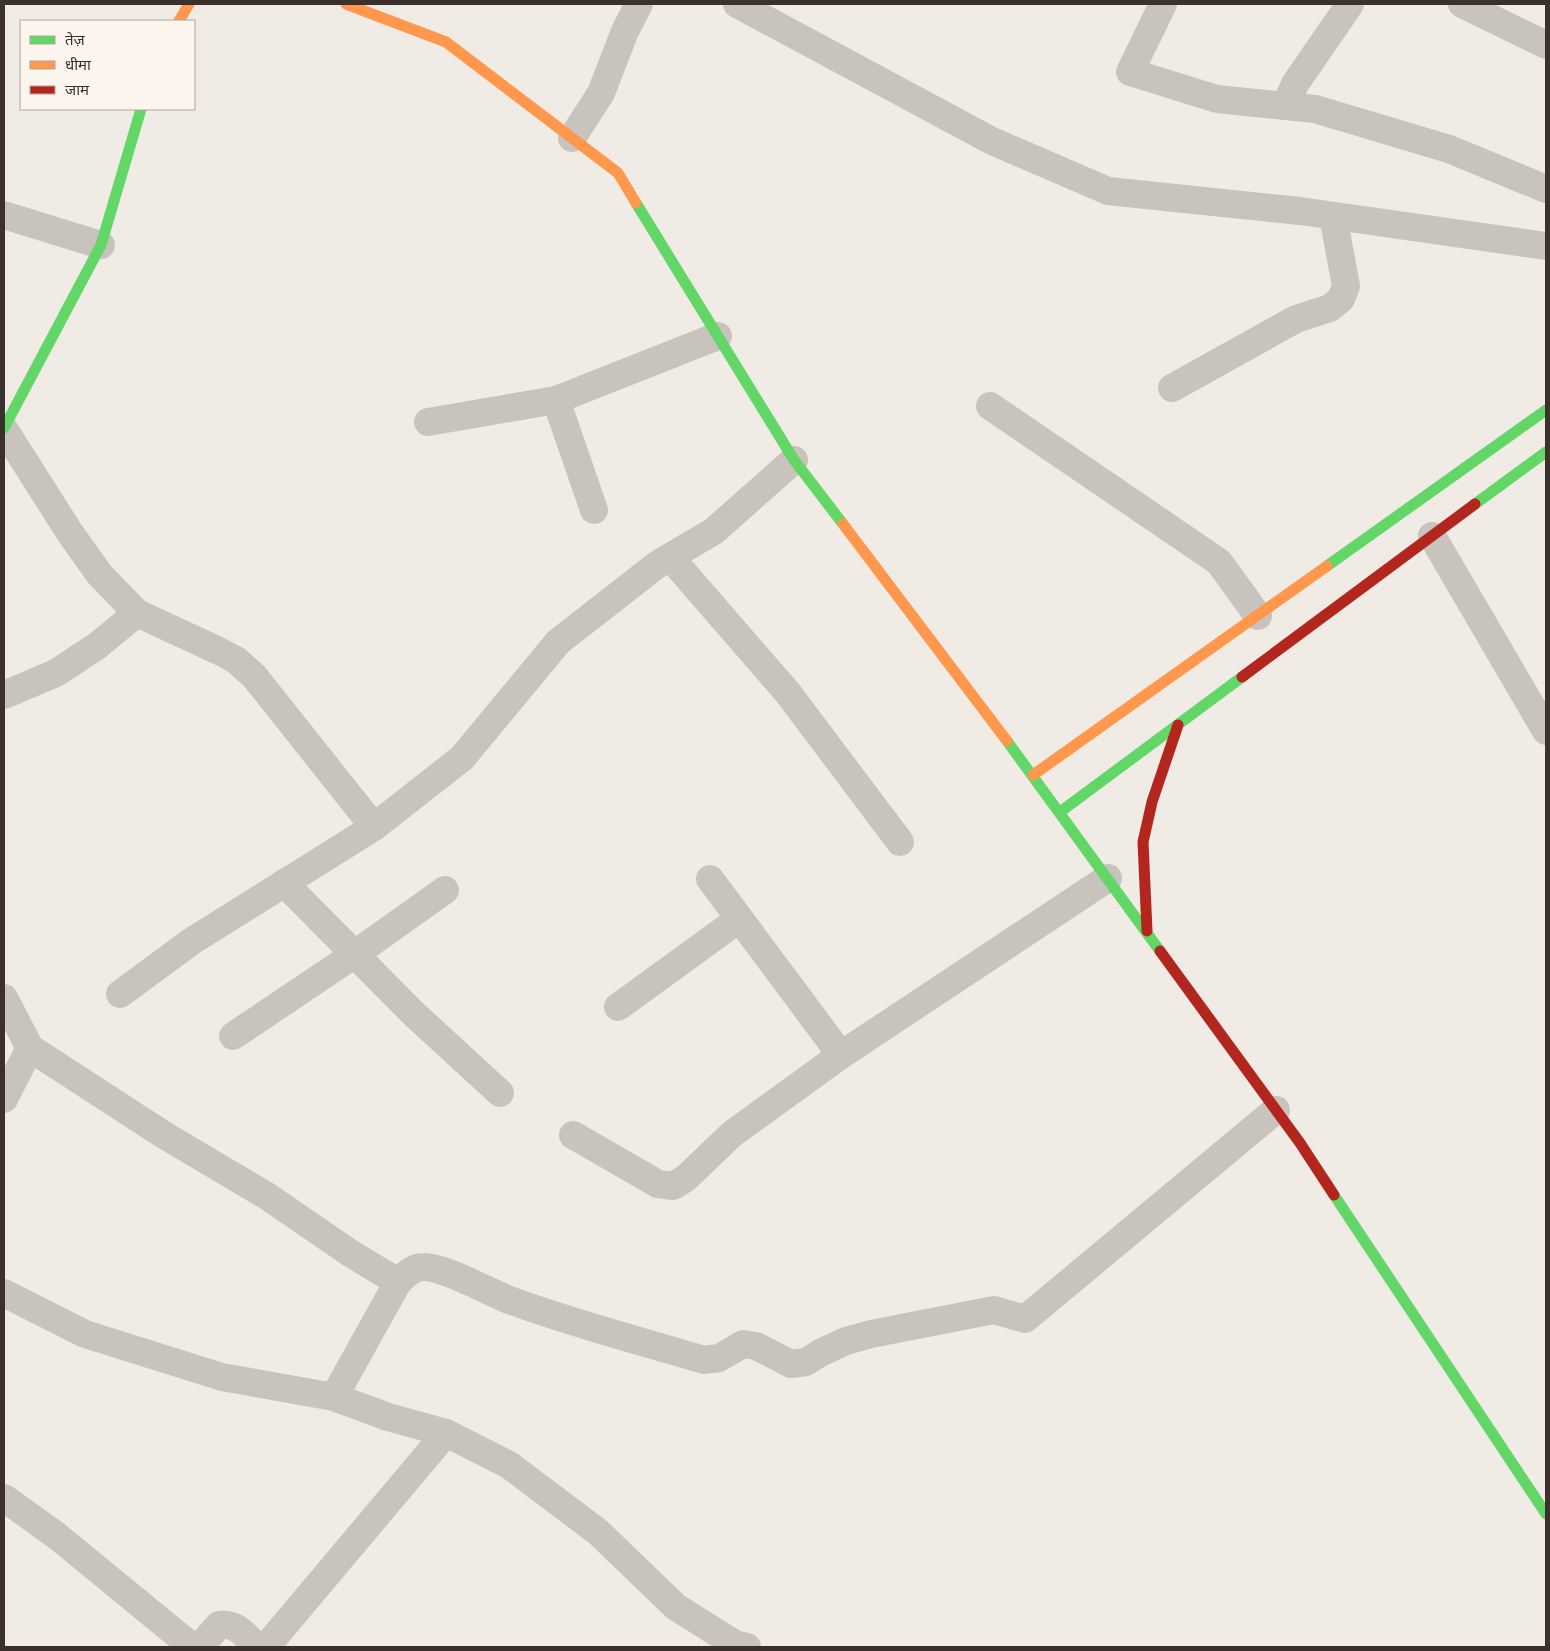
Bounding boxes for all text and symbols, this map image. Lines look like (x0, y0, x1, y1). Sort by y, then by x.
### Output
legend (20, 20, 195, 110)
text: तेज़ (65, 31, 86, 49)
text: धीमा (65, 56, 92, 74)
text: जाम (65, 81, 90, 99)

